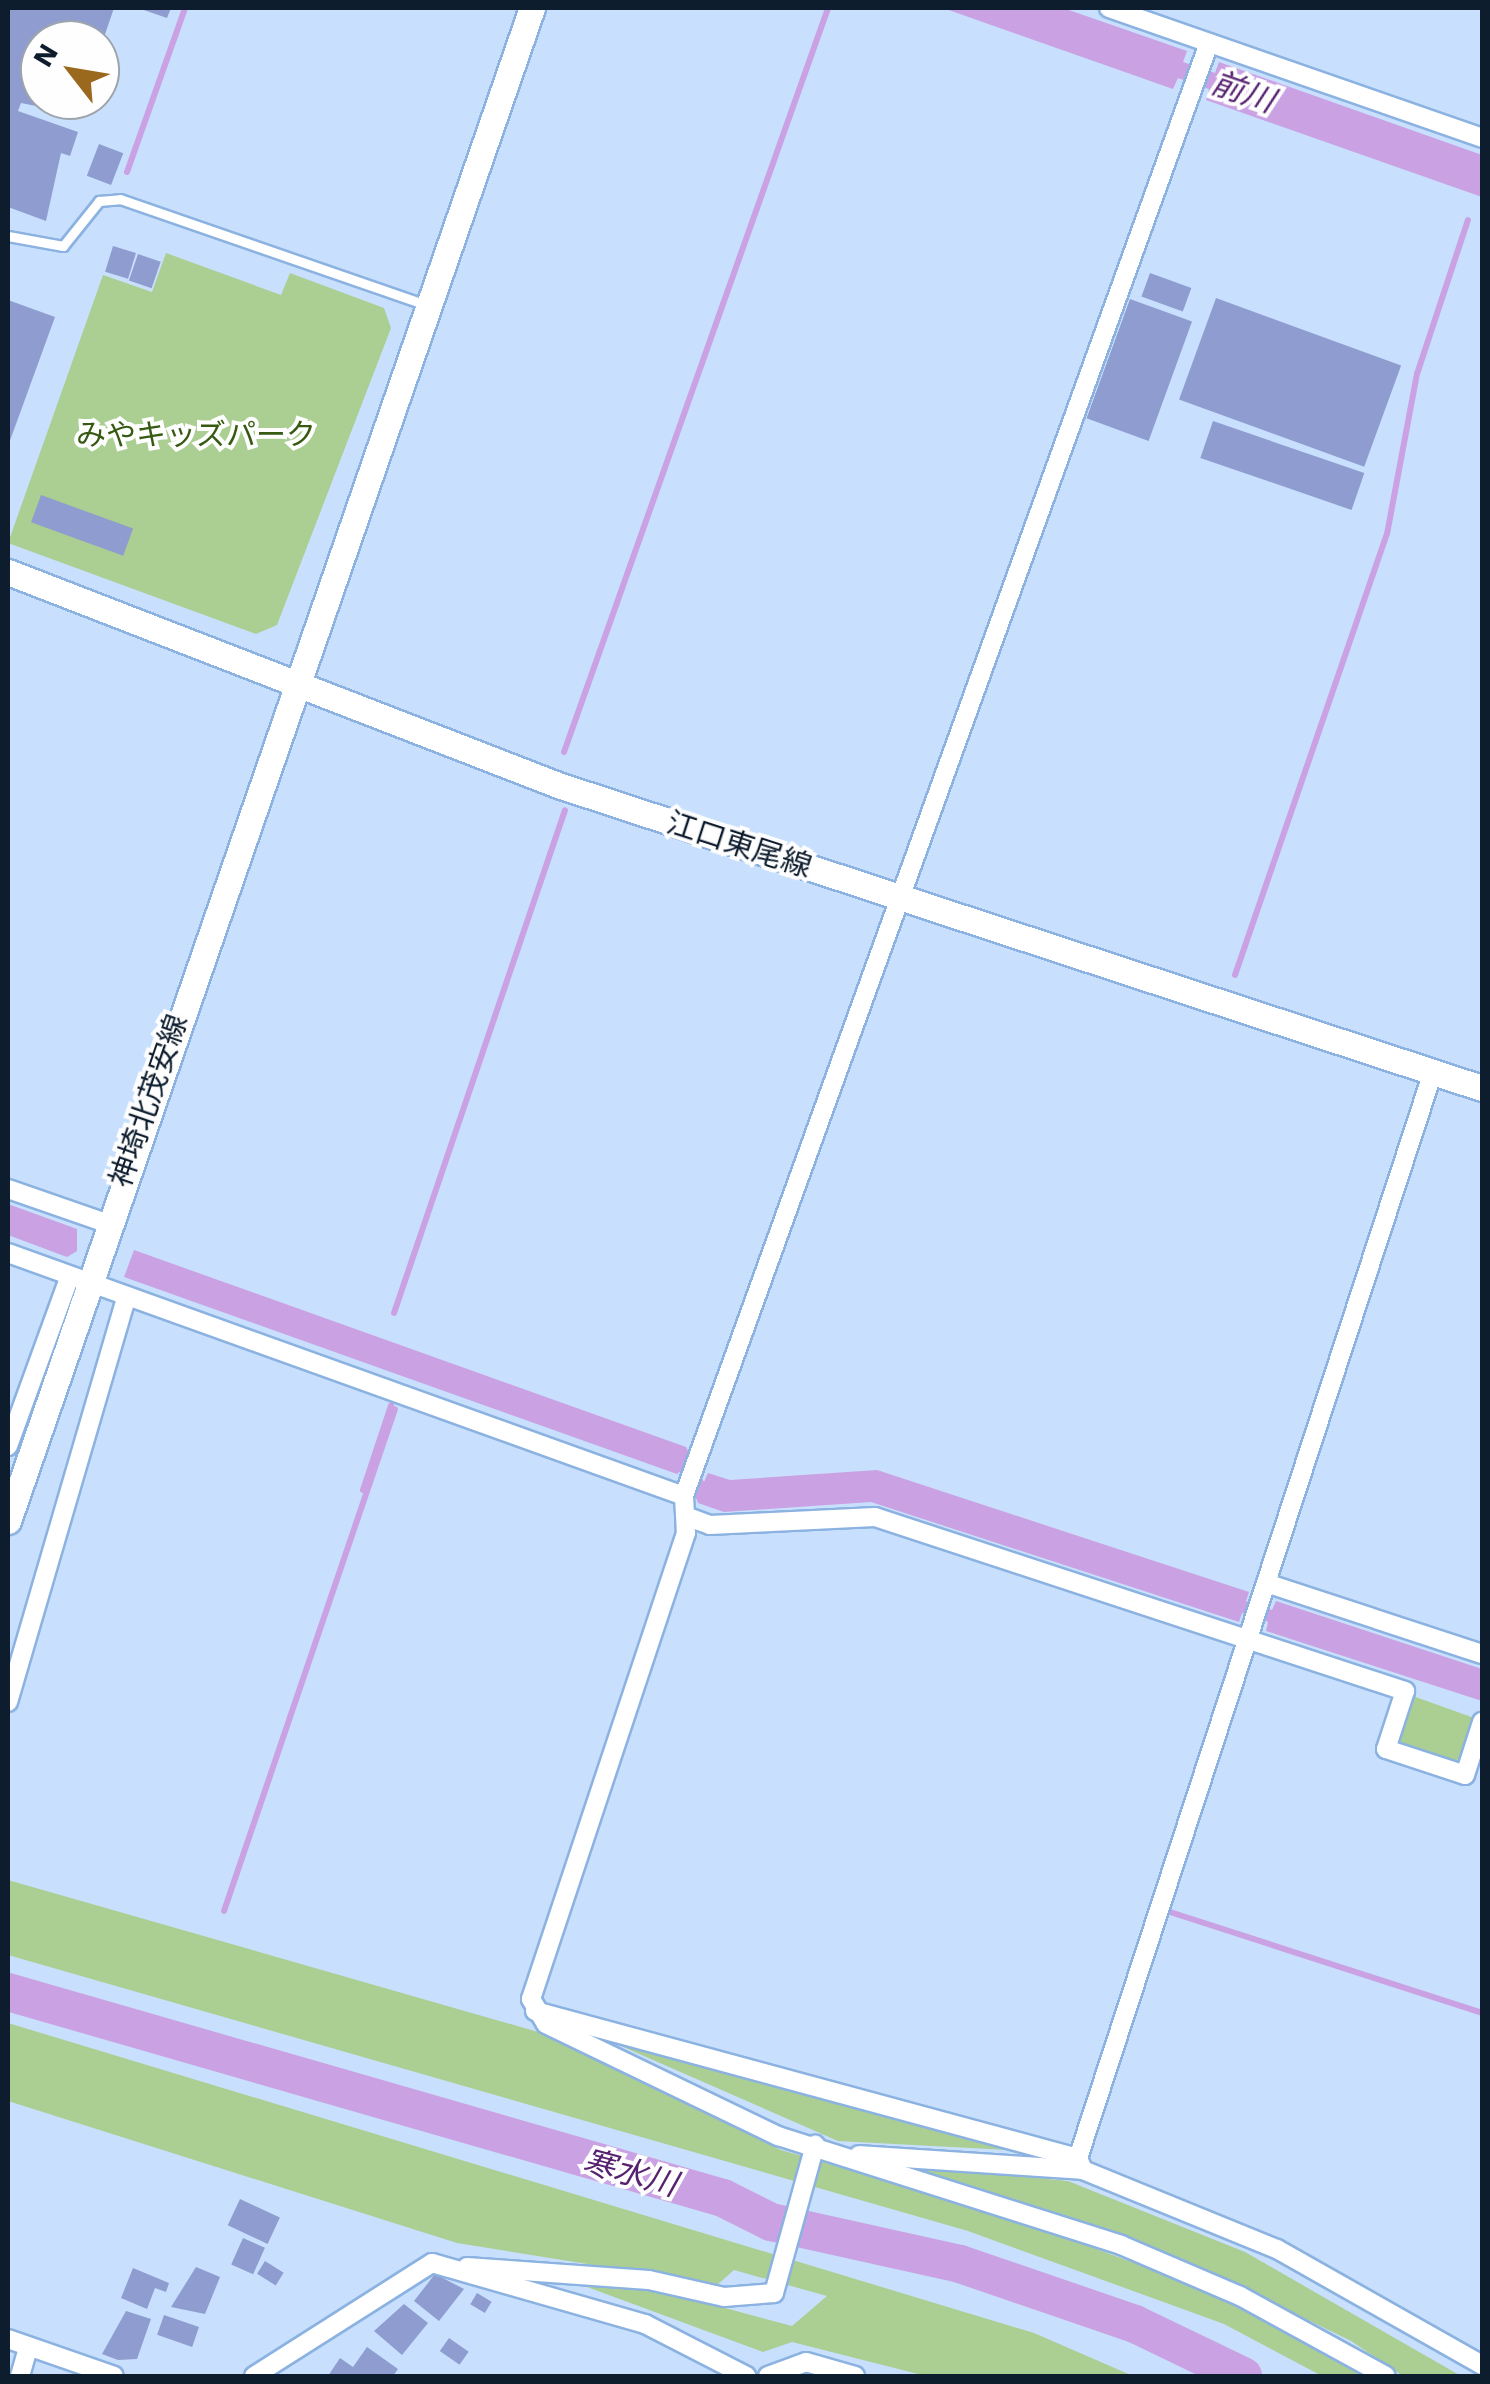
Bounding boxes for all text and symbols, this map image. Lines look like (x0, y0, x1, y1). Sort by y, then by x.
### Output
north arrow (20, 20, 120, 120)
text: N (26, 38, 65, 73)
water label: 前川 (1206, 63, 1280, 121)
park label: みやキッズパーク (76, 417, 316, 453)
street label: 江口東尾線 (662, 805, 816, 885)
street label: 神埼北茂安線 (103, 1010, 195, 1192)
water label: 寒水川 (579, 2142, 681, 2204)

